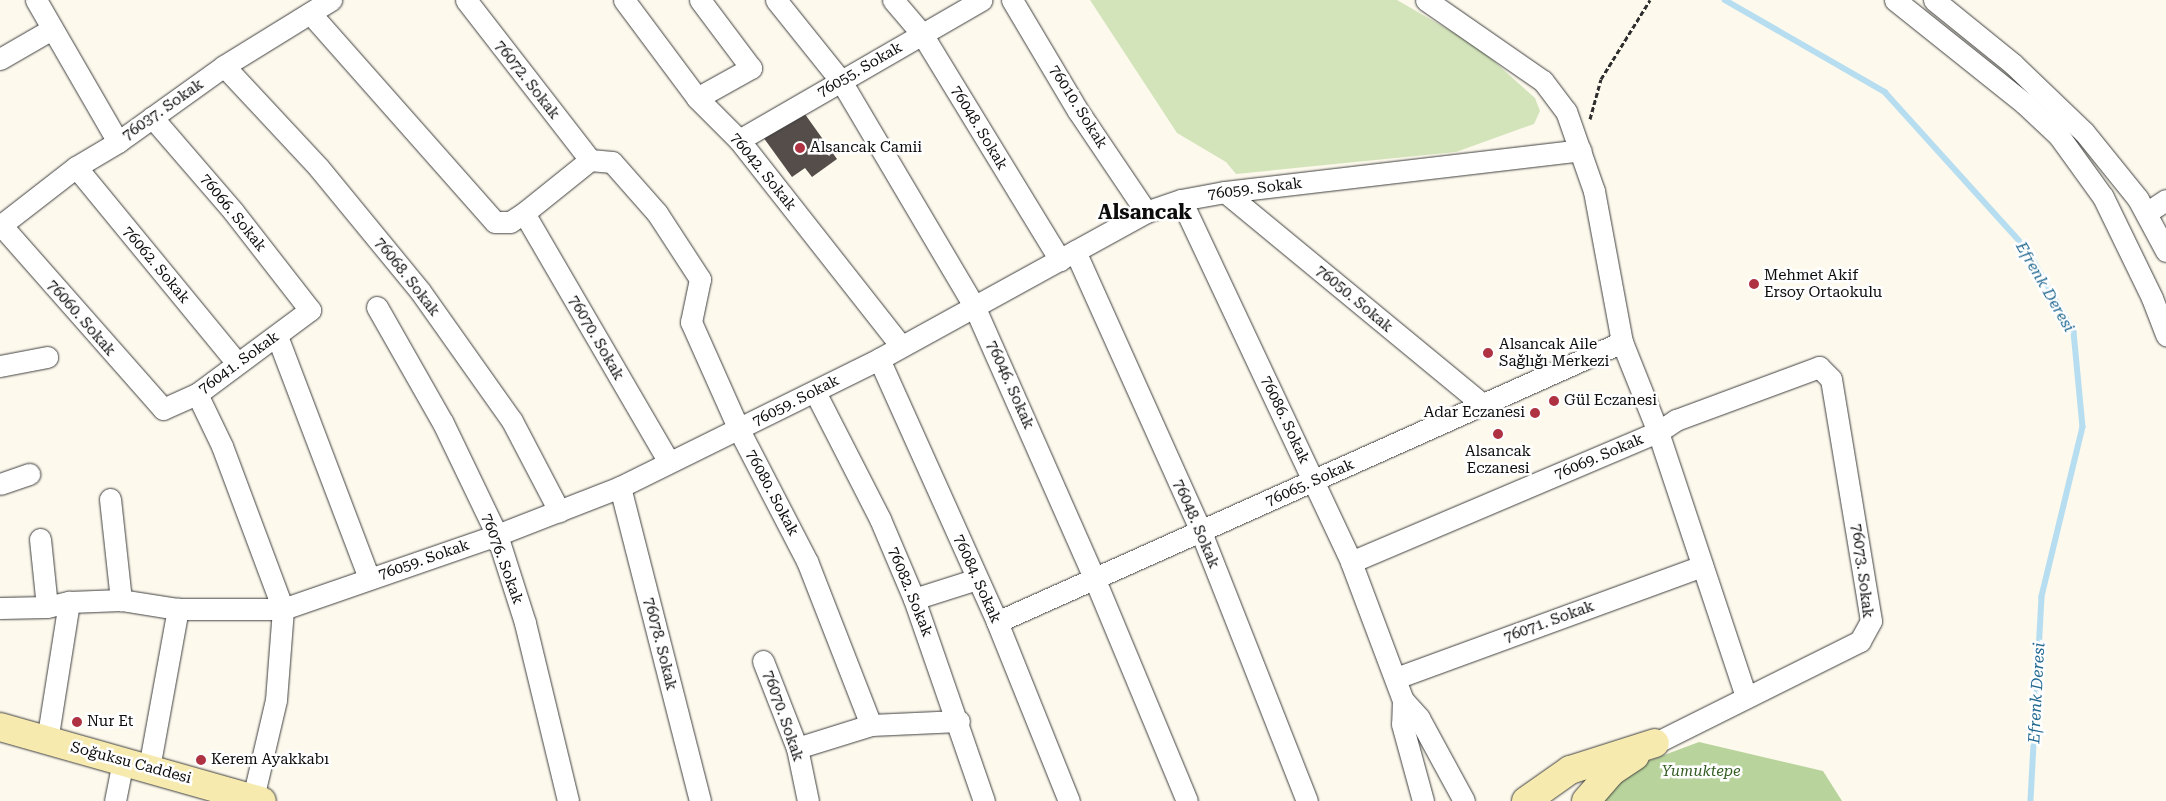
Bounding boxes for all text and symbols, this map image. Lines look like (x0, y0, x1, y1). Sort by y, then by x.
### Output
street label: 76072. Sokak (491, 37, 563, 123)
street label: 76055. Sokak (814, 38, 906, 102)
street label: 76010. Sokak (1045, 62, 1111, 152)
street label: 76037. Sokak (119, 75, 207, 145)
street label: 76048. Sokak (947, 83, 1011, 173)
street label: 76042. Sokak (726, 129, 800, 215)
place label: Alsancak Camii (810, 139, 922, 157)
marker: Alsancak Camii (794, 142, 806, 154)
street label: 76066. Sokak (196, 170, 270, 256)
street label: 76059. Sokak (1207, 174, 1303, 204)
district label: Alsancak (1098, 200, 1192, 224)
street label: 76062. Sokak (119, 223, 193, 307)
street label: 76068. Sokak (371, 234, 443, 320)
water label: Efrenk Deresi (2011, 238, 2079, 336)
street label: 76050. Sokak (1312, 262, 1396, 336)
place label: Mehmet Akif Ersoy Ortaokulu (1764, 266, 1882, 301)
street label: 76060. Sokak (43, 276, 119, 360)
marker: Mehmet Akif Ersoy Ortaokulu (1748, 278, 1760, 290)
street label: 76070. Sokak (564, 292, 628, 384)
street label: 76041. Sokak (195, 328, 283, 398)
place label: Alsancak Aile Sağlığı Merkezi (1499, 335, 1609, 370)
street label: 76046. Sokak (982, 338, 1038, 432)
marker: Alsancak Aile Sağlığı Merkezi (1481, 346, 1495, 360)
street label: 76059. Sokak (750, 371, 842, 431)
street label: 76086. Sokak (1257, 373, 1313, 467)
place label: Gül Eczanesi (1564, 392, 1657, 410)
marker: Gül Eczanesi (1548, 395, 1560, 407)
place label: Adar Eczanesi (1424, 404, 1525, 422)
marker: Adar Eczanesi (1529, 407, 1541, 419)
marker: Alsancak Eczanesi (1492, 428, 1504, 440)
street label: 76069. Sokak (1552, 430, 1646, 484)
place label: Alsancak Eczanesi (1465, 442, 1531, 477)
street label: 76080. Sokak (742, 447, 802, 539)
street label: 76065. Sokak (1263, 455, 1357, 511)
street label: 76048. Sokak (1169, 477, 1223, 571)
street label: 76076. Sokak (477, 511, 527, 607)
street label: 76073. Sokak (1847, 523, 1877, 619)
street label: 76084. Sokak (949, 532, 1005, 626)
street label: 76059. Sokak (376, 536, 472, 584)
street label: 76082. Sokak (884, 545, 936, 639)
street label: 76078. Sokak (640, 596, 680, 692)
street label: 76071. Sokak (1501, 597, 1597, 647)
water label: Efrenk Deresi (2025, 642, 2049, 744)
street label: 76070. Sokak (759, 668, 807, 764)
place label: Nur Et (87, 713, 133, 731)
marker: Nur Et (71, 716, 83, 728)
street label: Soğuksu Caddesi (69, 738, 193, 788)
place label: Kerem Ayakkabı (211, 751, 329, 769)
marker: Kerem Ayakkabı (195, 754, 207, 766)
park label: Yumuktepe (1661, 763, 1741, 781)

